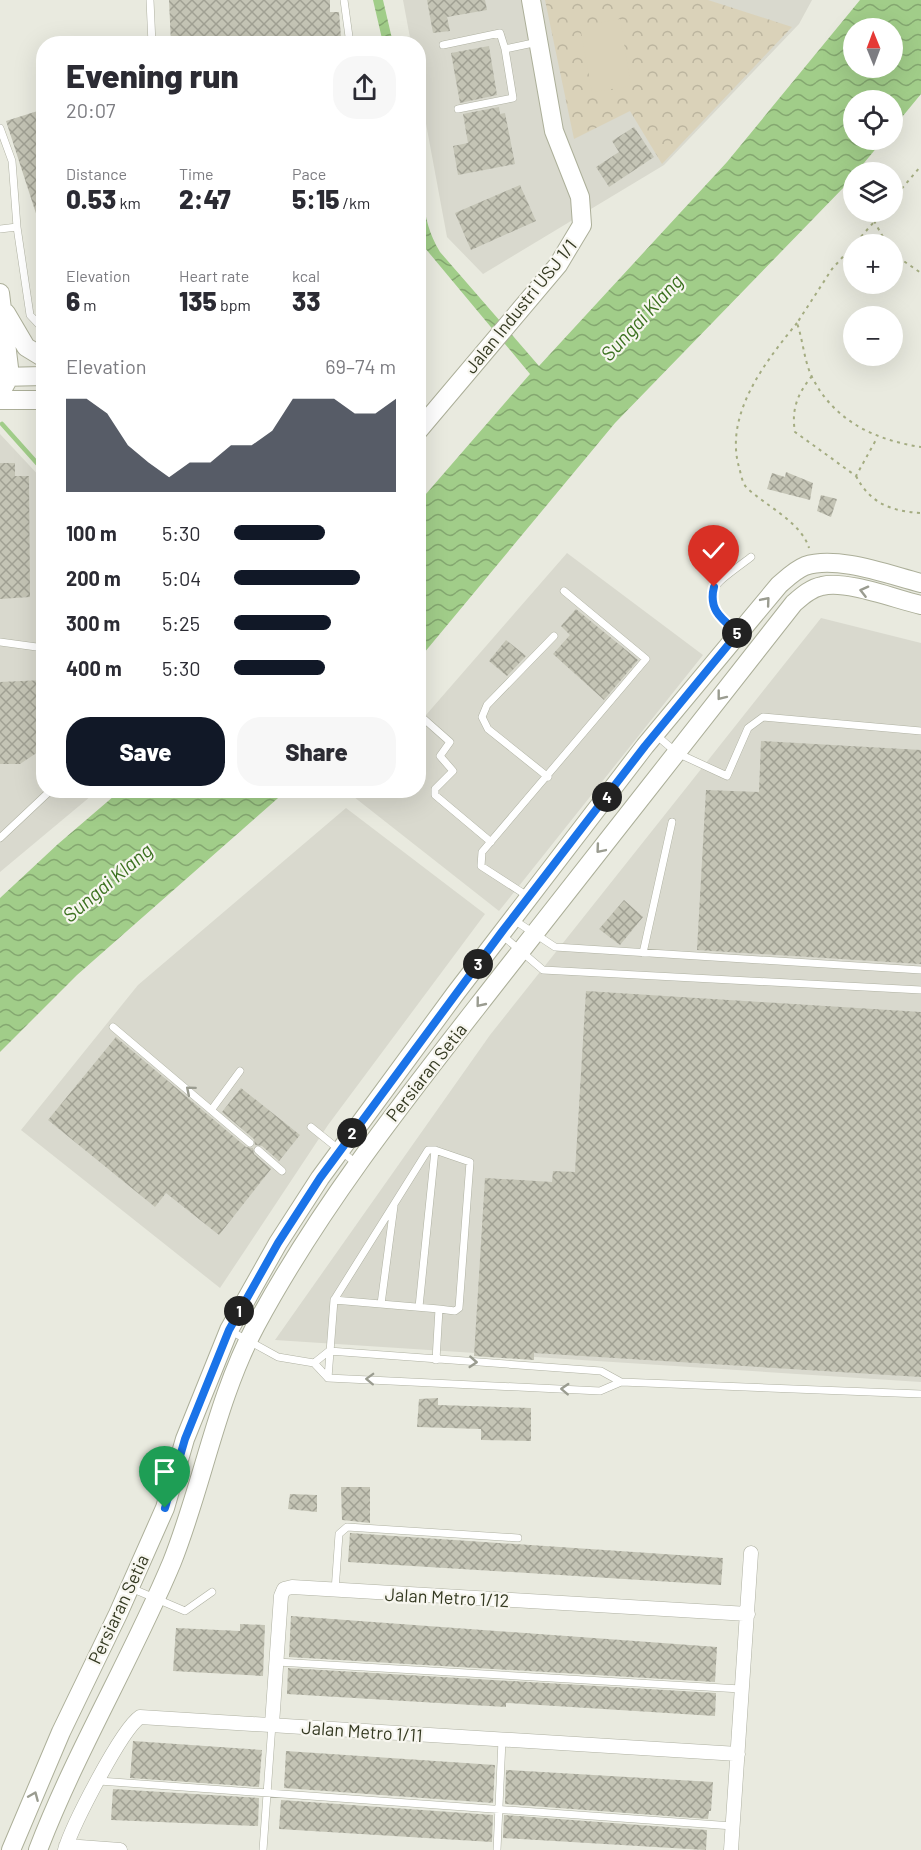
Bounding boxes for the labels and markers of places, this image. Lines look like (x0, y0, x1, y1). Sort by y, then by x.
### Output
pin (688, 525, 739, 587)
pin: 5 (722, 618, 752, 648)
pin: 4 (592, 782, 622, 812)
pin: 3 (463, 949, 493, 979)
pin: 2 (337, 1118, 367, 1148)
pin: 1 (224, 1296, 254, 1326)
pin (139, 1446, 190, 1508)

